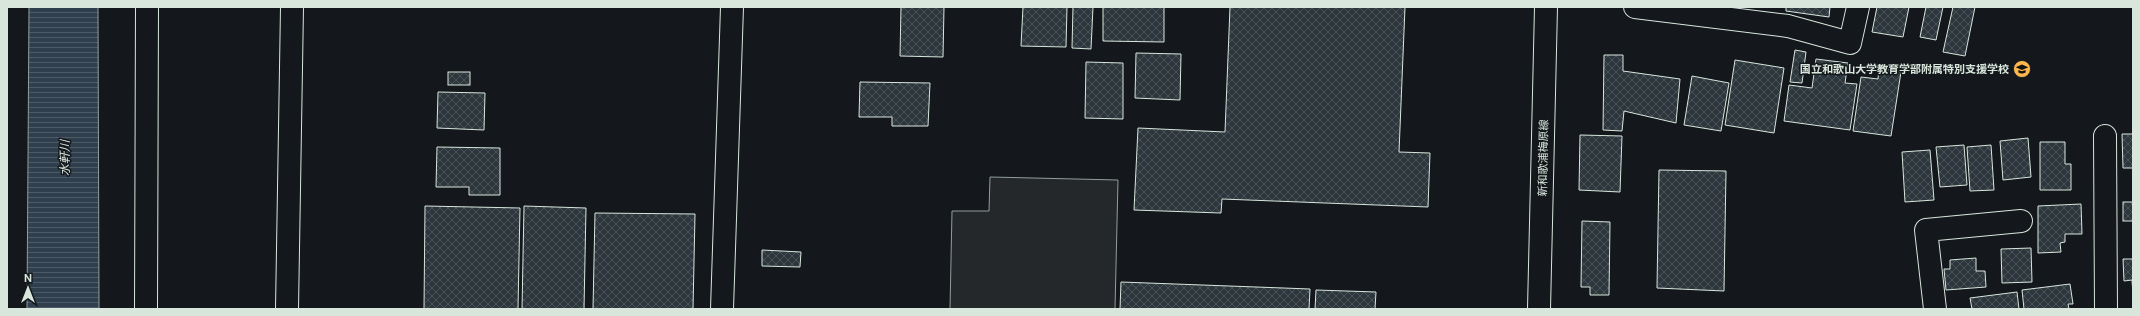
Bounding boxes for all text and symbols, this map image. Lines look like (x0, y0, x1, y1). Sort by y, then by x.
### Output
school or university icon: 国立和歌山大学教育学部附属特別支援学校 (2012, 59, 2032, 79)
place label: 国立和歌山大学教育学部附属特別支援学校 (1800, 62, 2009, 76)
street label: 新和歌浦梅原線 (1535, 119, 1551, 197)
water label: 水軒川 (57, 138, 73, 176)
north arrow (8, 268, 48, 308)
text: N (24, 271, 32, 285)

